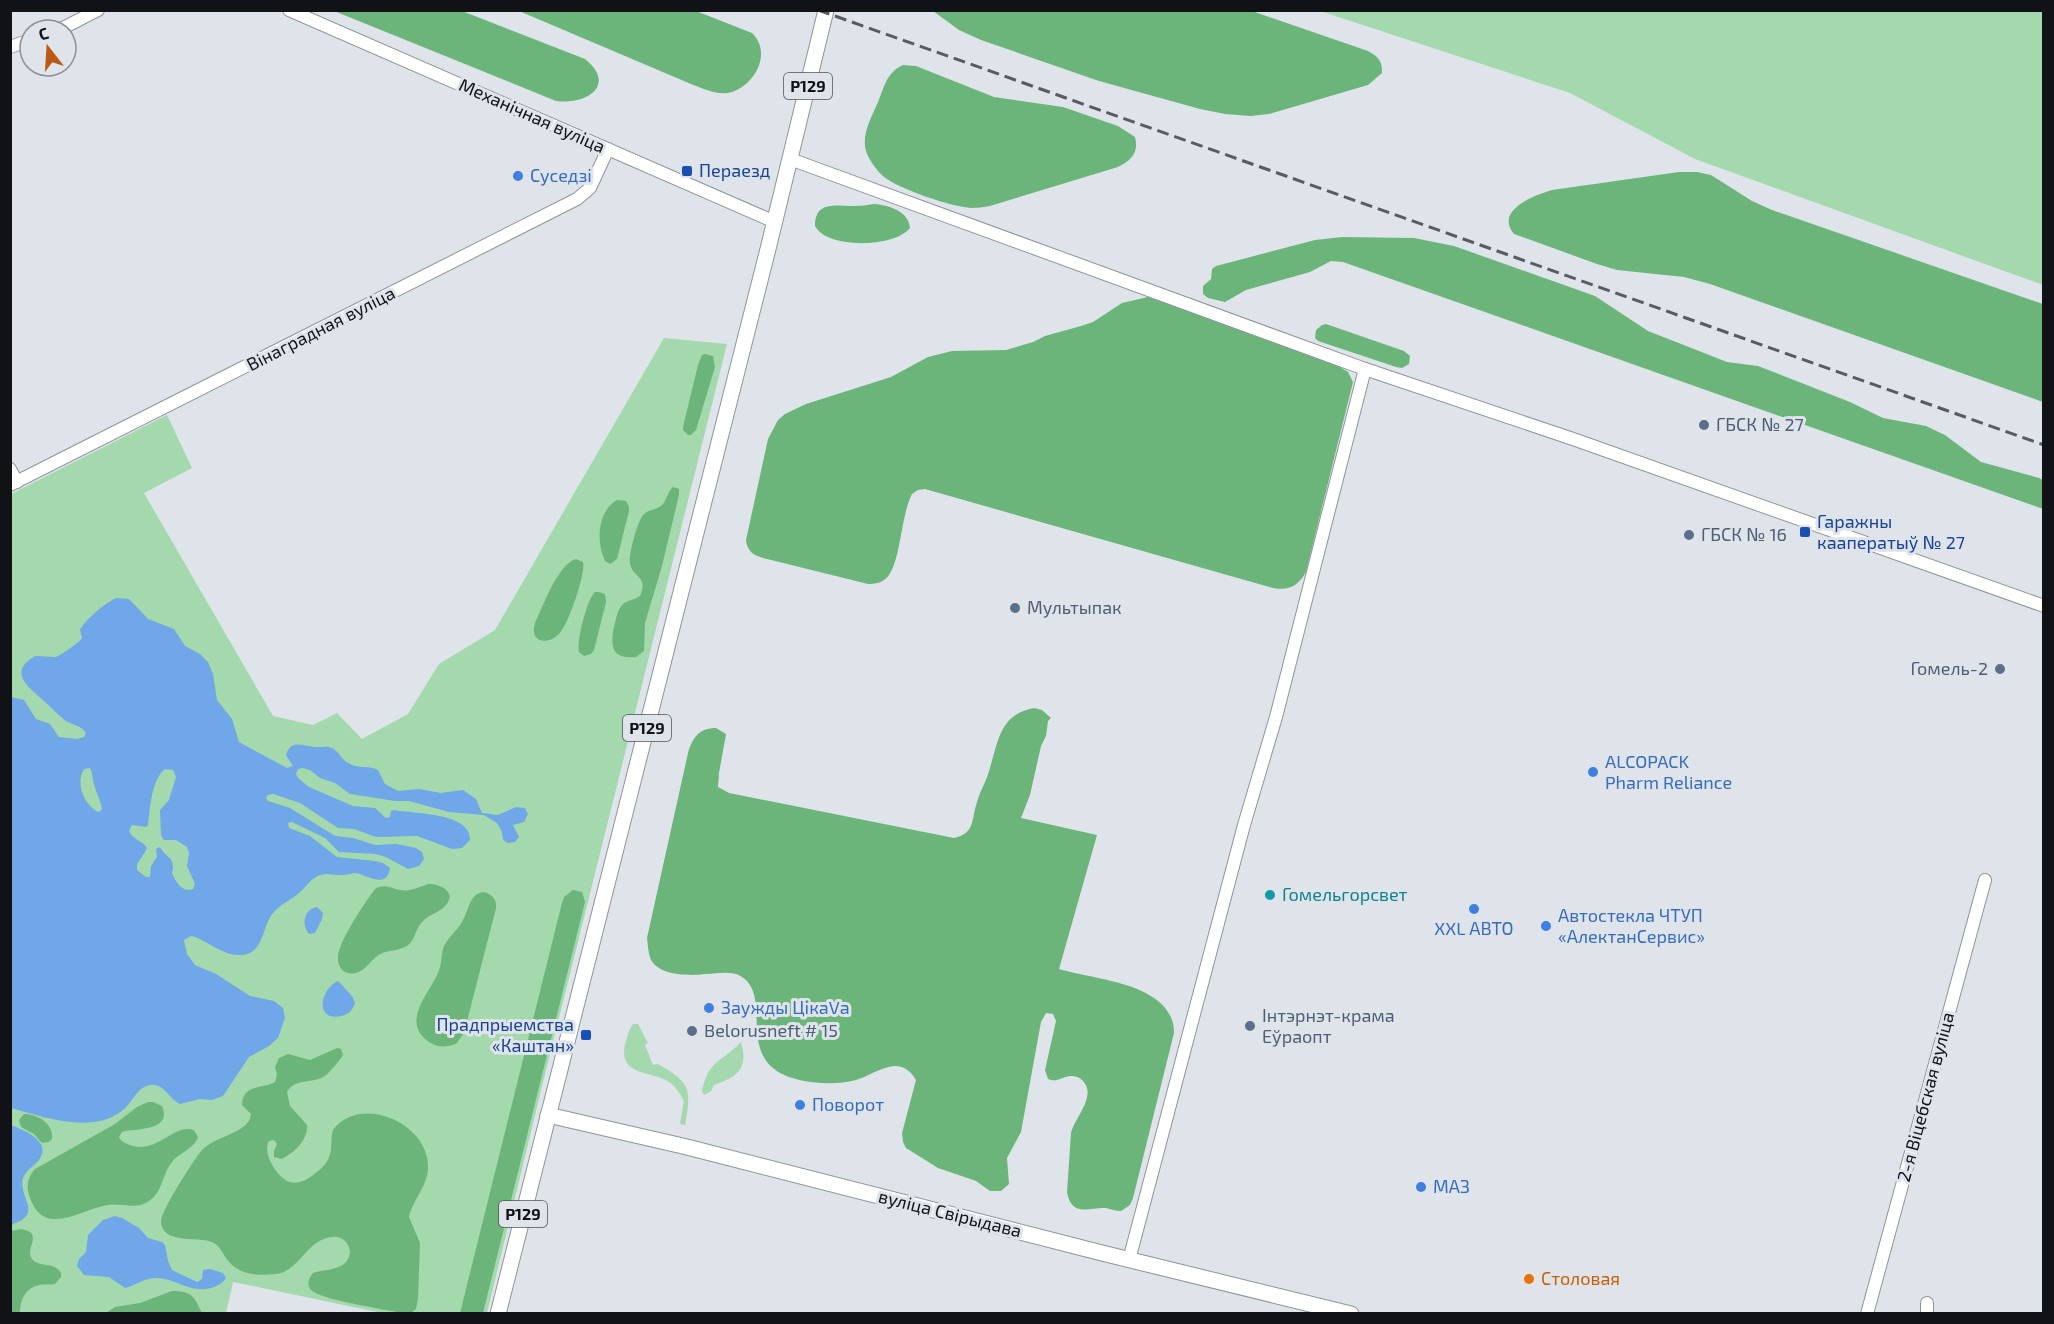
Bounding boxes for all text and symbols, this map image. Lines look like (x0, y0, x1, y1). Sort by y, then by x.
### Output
north arrow (18, 18, 78, 78)
text: С (36, 23, 51, 44)
street label: Механічная вуліца (456, 73, 609, 157)
road number: Р129 (784, 73, 832, 99)
place label: Пераезд (699, 159, 770, 181)
place label: Суседзі (530, 164, 592, 186)
marker: Пераезд (680, 164, 694, 178)
marker: Суседзі (511, 169, 525, 183)
street label: Вінаградная вуліца (243, 281, 398, 375)
place label: ГБСК № 27 (1716, 413, 1804, 435)
marker: ГБСК № 27 (1697, 418, 1711, 432)
place label: Гаражны кааператыў № 27 (1817, 510, 1965, 553)
place label: ГБСК № 16 (1701, 523, 1787, 545)
marker: Гаражны кааператыў № 27 (1798, 525, 1812, 539)
marker: ГБСК № 16 (1682, 528, 1696, 542)
place label: Мультыпак (1027, 596, 1122, 618)
marker: Мультыпак (1008, 601, 1022, 615)
place label: Гомель-2 (1910, 657, 1988, 679)
marker: Гомель-2 (1993, 662, 2007, 676)
road number: Р129 (623, 715, 671, 741)
place label: ALCOPACK Pharm Reliance (1605, 750, 1732, 793)
marker: ALCOPACK Pharm Reliance (1586, 765, 1600, 779)
place label: Гомельгорсвет (1282, 883, 1407, 905)
marker: Гомельгорсвет (1263, 888, 1277, 902)
marker: XXL АВТО (1467, 902, 1481, 916)
place label: Автостекла ЧТУП «АлектанСервис» (1558, 904, 1705, 947)
place label: XXL АВТО (1434, 917, 1514, 939)
marker: Автостекла ЧТУП «АлектанСервис» (1539, 919, 1553, 933)
place label: Заужды ЦікаVа (721, 996, 850, 1018)
marker: Заужды ЦікаVа (702, 1001, 716, 1015)
place label: Інтэрнэт-крама Еўраопт (1262, 1004, 1395, 1047)
street label: 2-я Віцебская вуліца (1892, 1010, 1958, 1184)
place label: Прадпрыемства «Каштан» (436, 1013, 574, 1056)
place label: Belorusneft # 15 (704, 1019, 838, 1041)
marker: Інтэрнэт-крама Еўраопт (1243, 1019, 1257, 1033)
marker: Belorusneft # 15 (685, 1024, 699, 1038)
marker: Прадпрыемства «Каштан» (579, 1028, 593, 1042)
place label: Поворот (812, 1093, 884, 1115)
marker: Поворот (793, 1098, 807, 1112)
place label: МАЗ (1433, 1175, 1470, 1197)
marker: МАЗ (1414, 1180, 1428, 1194)
street label: вуліца Свірыдава (876, 1185, 1024, 1241)
road number: Р129 (499, 1201, 547, 1227)
place label: Столовая (1541, 1267, 1620, 1289)
marker: Столовая (1522, 1272, 1536, 1286)

